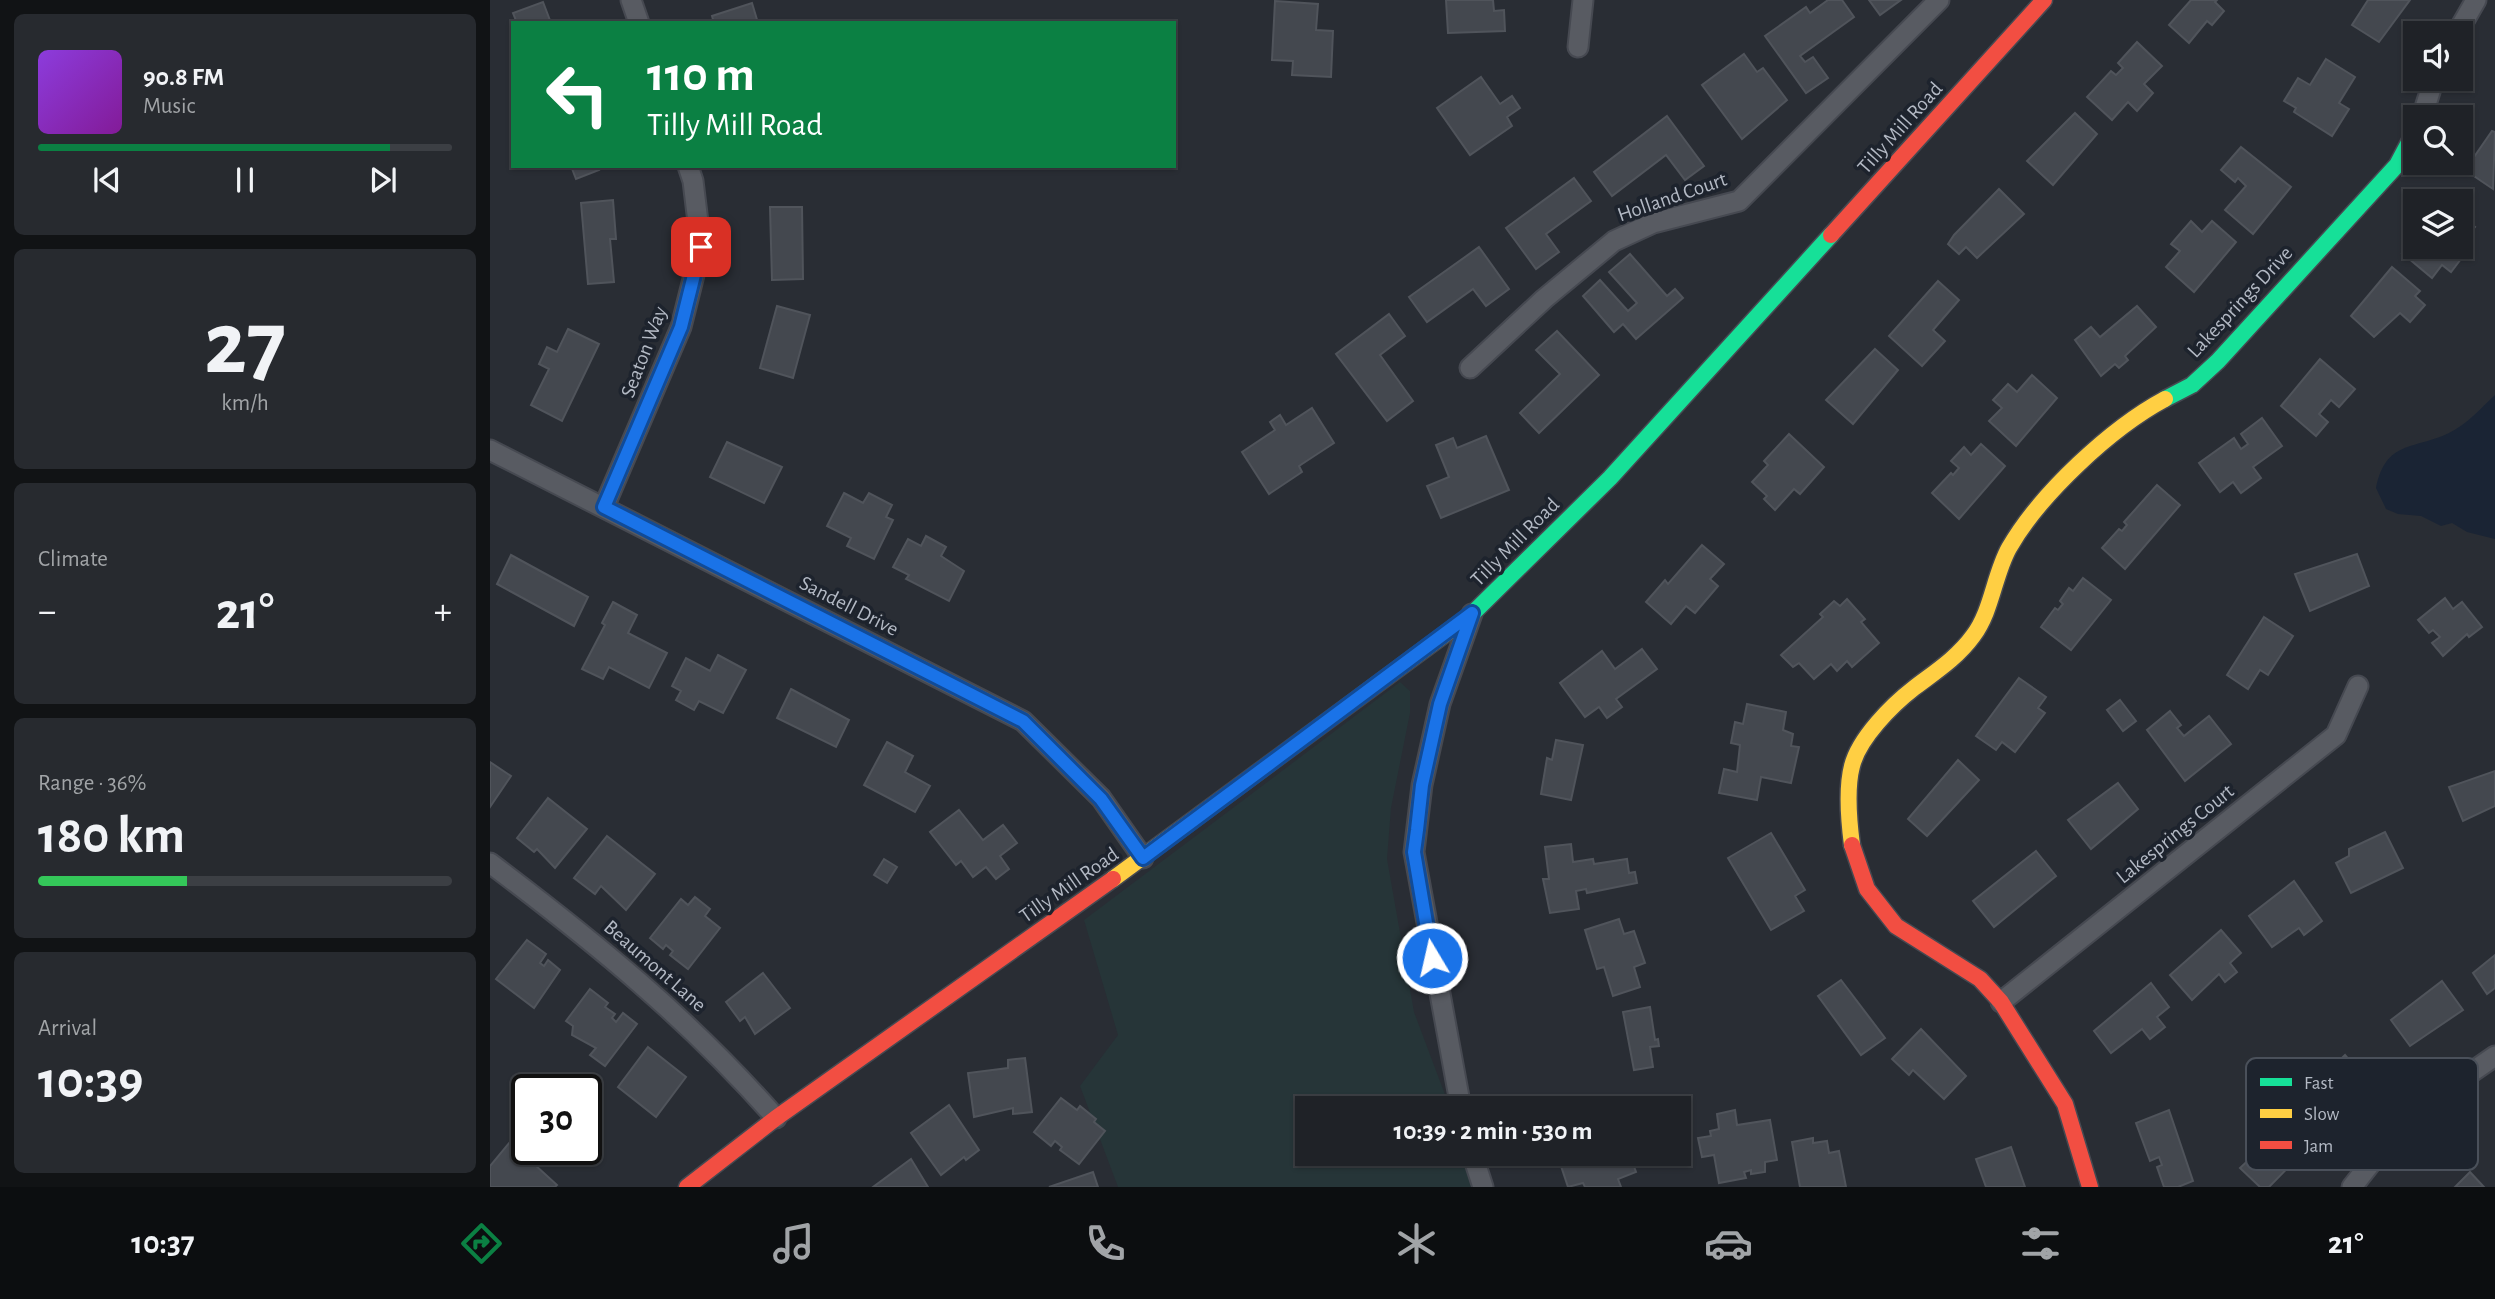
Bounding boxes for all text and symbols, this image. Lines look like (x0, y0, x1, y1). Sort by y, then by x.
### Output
map controls (2403, 21, 2473, 259)
button: sound (2403, 21, 2473, 91)
icon: left (532, 49, 623, 140)
text: 110 m (647, 51, 755, 100)
text: 90.8 FM (143, 64, 224, 90)
street label: Tilly Mill Road (1854, 78, 1946, 178)
text: Music (143, 95, 195, 118)
button: search (2403, 105, 2473, 175)
text: Tilly Mill Road (647, 109, 823, 141)
icon: previous (88, 161, 126, 199)
icon: pause (226, 161, 264, 199)
icon: next (364, 161, 402, 199)
street label: Holland Court (1615, 168, 1730, 226)
button: layers (2403, 189, 2473, 259)
pin (671, 217, 731, 277)
icon: arrive (682, 228, 720, 266)
street label: Lakesprings Drive (2183, 242, 2297, 362)
text: 27 (204, 299, 286, 390)
street label: Seaton Way (617, 304, 671, 400)
text: km/h (221, 392, 269, 415)
street label: Tilly Mill Road (1467, 494, 1563, 590)
text: Climate (38, 548, 108, 571)
street label: Sandell Drive (796, 572, 902, 640)
text: 21° (216, 586, 274, 638)
text: − (38, 593, 56, 631)
text: + (434, 593, 452, 631)
text: Range · 36% (38, 772, 146, 795)
street label: Lakesprings Court (2112, 780, 2238, 888)
text: 180 km (38, 810, 185, 862)
street label: Tilly Mill Road (1016, 843, 1122, 927)
street label: Beaumont Lane (600, 916, 710, 1016)
position arrow (1395, 921, 1469, 995)
text: Arrival (38, 1017, 97, 1040)
text: 10:39 (38, 1055, 143, 1107)
legend (2246, 1058, 2478, 1170)
speed limit sign: 30 (511, 1074, 602, 1165)
text: Fast (2304, 1074, 2334, 1093)
text: Slow (2304, 1105, 2340, 1124)
text: 10:39 · 2 min · 530 m (1394, 1118, 1592, 1144)
text: Jam (2304, 1137, 2333, 1156)
icon: directions (457, 1219, 506, 1268)
icon: music (769, 1219, 818, 1268)
icon: phone (1081, 1219, 1130, 1268)
icon: climate (1392, 1219, 1441, 1268)
icon: car (1704, 1219, 1753, 1268)
icon: filters (2016, 1219, 2065, 1268)
text: 10:37 (131, 1227, 195, 1259)
text: 21° (2328, 1227, 2364, 1259)

